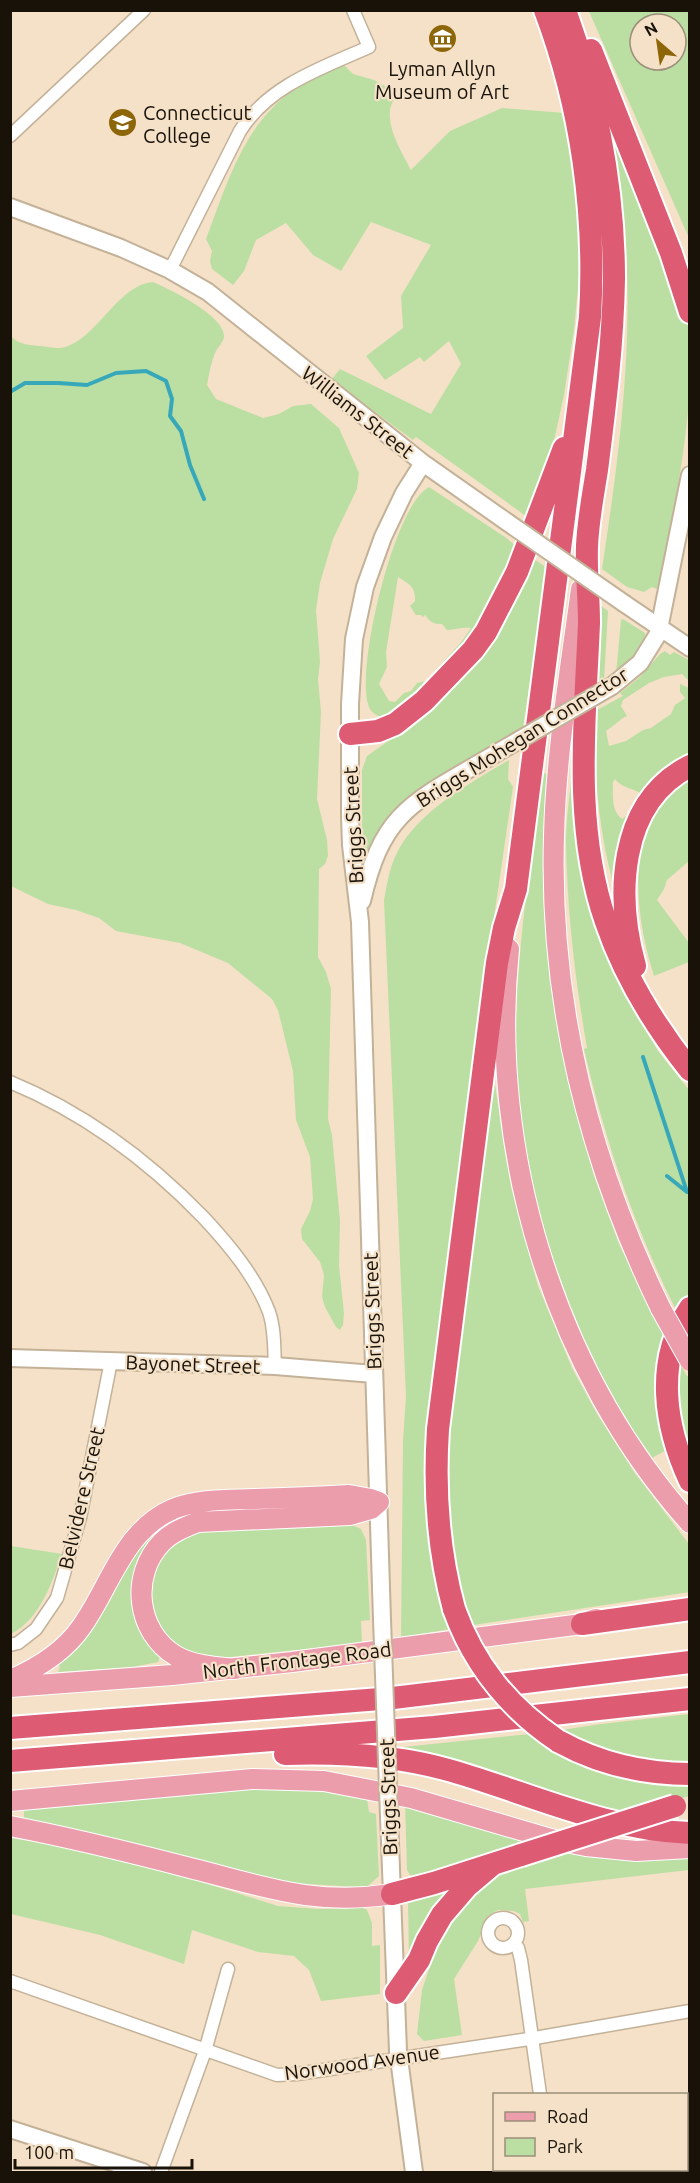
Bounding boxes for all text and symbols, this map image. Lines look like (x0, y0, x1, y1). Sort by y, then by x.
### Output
north arrow (628, 12, 688, 72)
text: N (641, 18, 660, 40)
museum icon: Lyman Allyn Museum of Art (426, 22, 458, 54)
place label: Lyman Allyn Museum of Art (375, 57, 509, 103)
place label: Connecticut College (143, 101, 252, 147)
school or university icon: Connecticut College (106, 107, 138, 139)
street label: Williams Street (297, 361, 419, 463)
street label: Briggs Mohegan Connector (412, 662, 632, 812)
street label: Briggs Street (338, 766, 368, 884)
street label: Briggs Street (358, 1252, 386, 1370)
street label: Bayonet Street (125, 1350, 261, 1378)
street label: Belvidere Street (53, 1424, 109, 1571)
street label: North Frontage Road (202, 1637, 392, 1683)
street label: Briggs Street (374, 1738, 402, 1856)
street label: Norwood Avenue (283, 2040, 441, 2084)
legend (493, 2093, 688, 2171)
text: Road (547, 2106, 589, 2126)
scale bar (15, 2132, 192, 2170)
text: Park (547, 2136, 583, 2156)
text: 100 m (24, 2142, 74, 2162)

